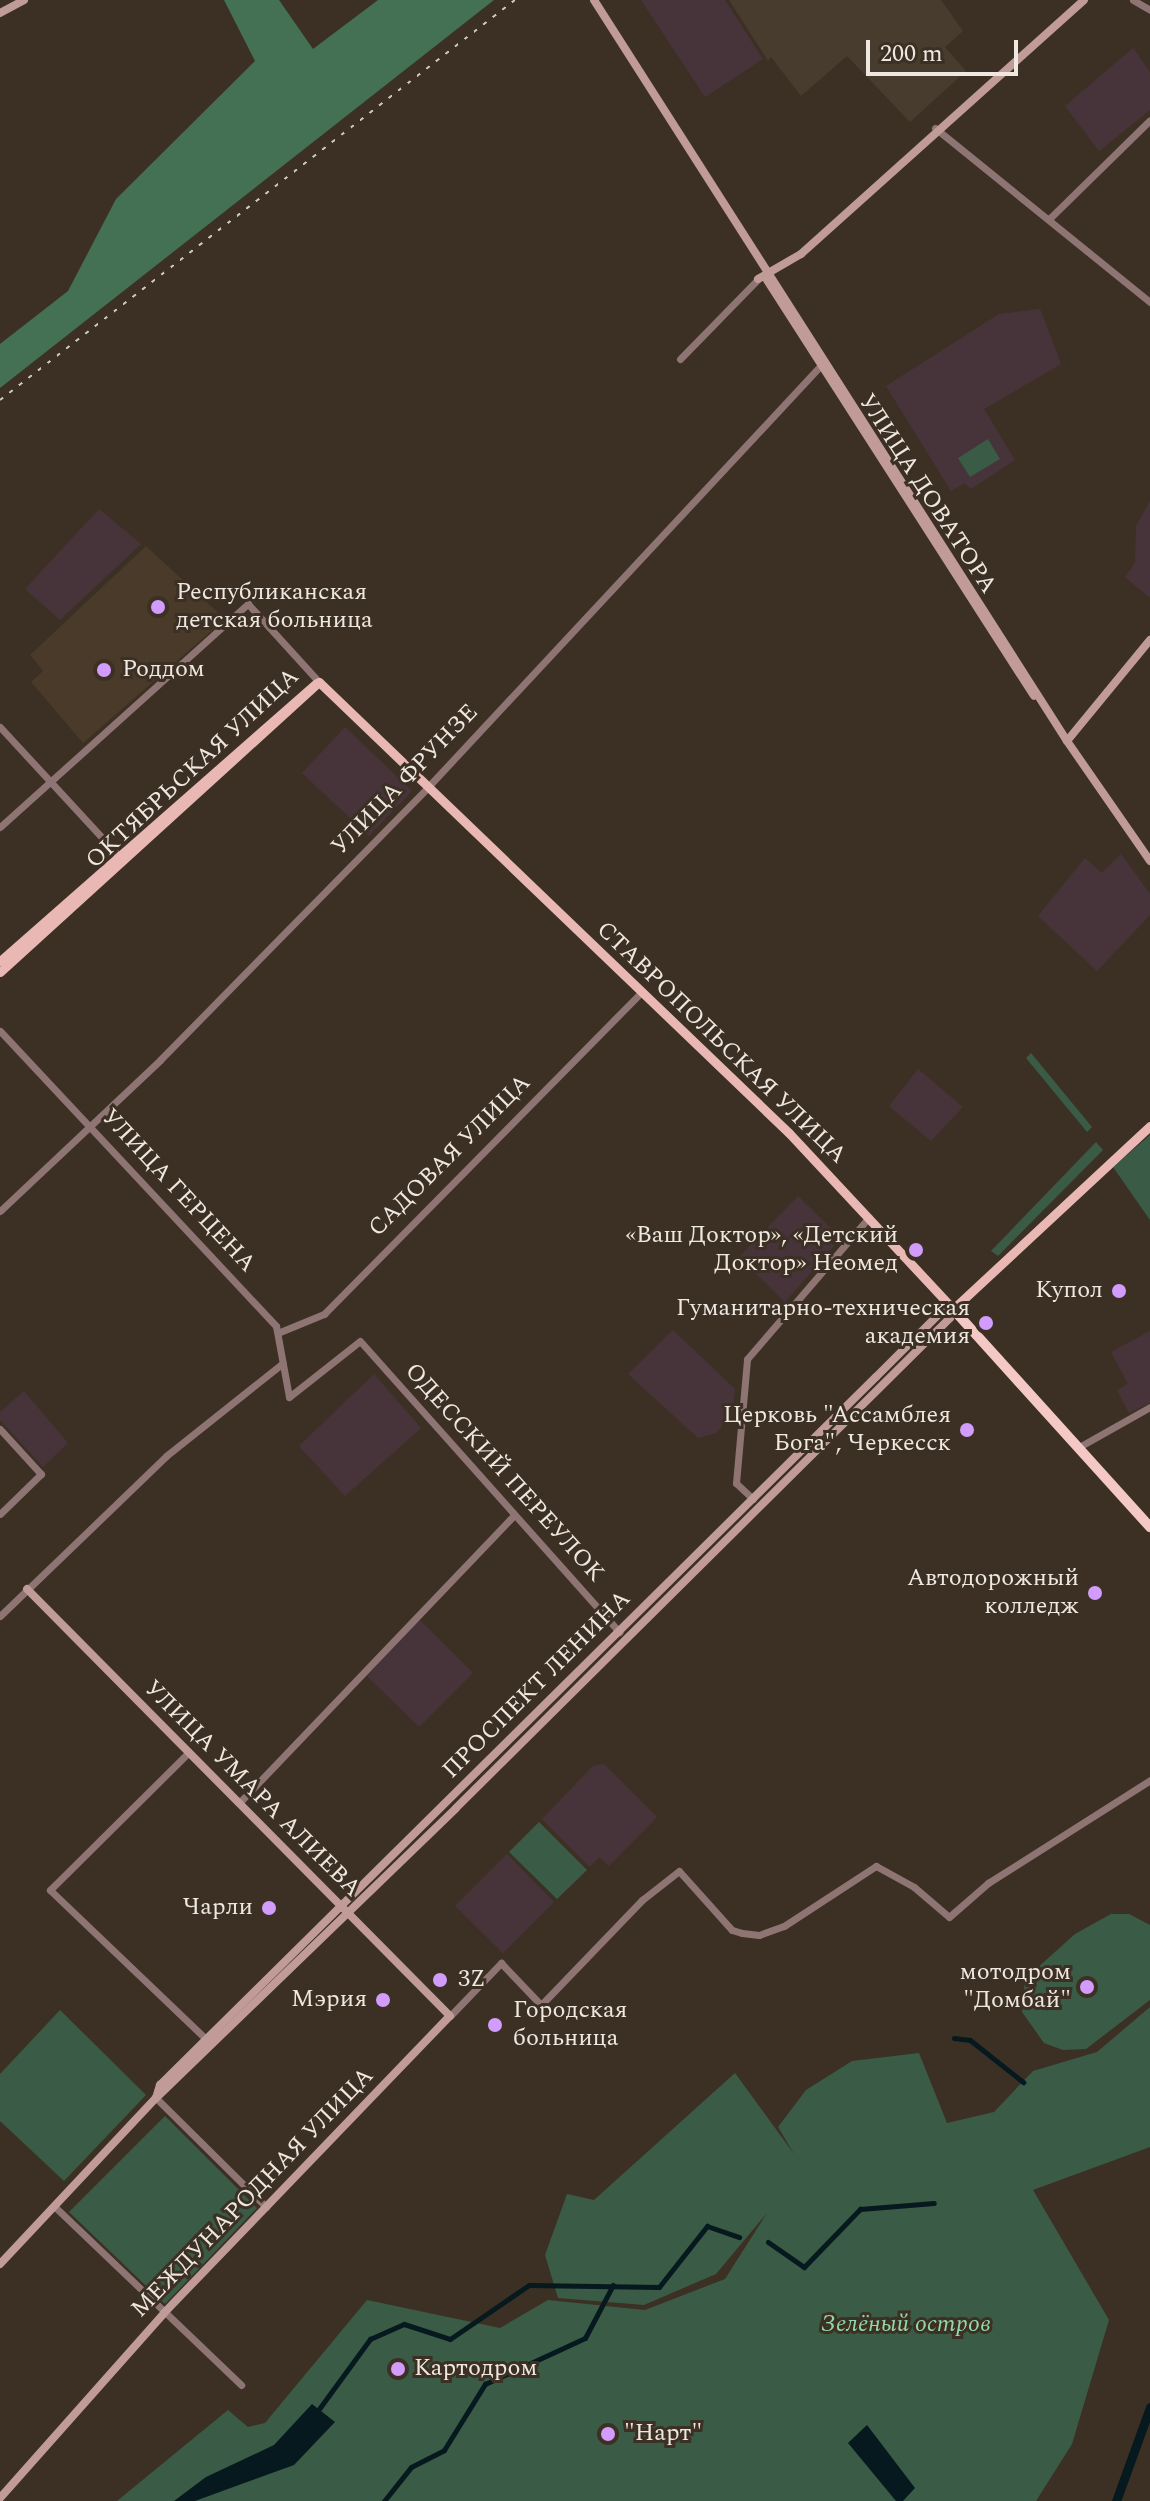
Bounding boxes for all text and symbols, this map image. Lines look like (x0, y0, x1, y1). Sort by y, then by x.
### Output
scale bar (870, 24, 1022, 74)
text: 200 m (880, 36, 943, 72)
street label: УЛИЦА ДОВАТОРА (852, 389, 1002, 599)
place label: Республиканская детская больница (176, 579, 373, 635)
marker: Республиканская детская больница (147, 596, 169, 618)
place label: Роддом (122, 656, 205, 684)
marker: Роддом (93, 659, 115, 681)
street label: ОКТЯБРЬСКАЯ УЛИЦА (80, 663, 306, 875)
street label: УЛИЦА ФРУНЗЕ (326, 699, 484, 861)
street label: СТАВРОПОЛЬСКАЯ УЛИЦА (590, 916, 852, 1170)
street label: САДОВАЯ УЛИЦА (363, 1069, 537, 1243)
street label: УЛИЦА ГЕРЦЕНА (95, 1103, 261, 1279)
place label: «Ваш Доктор», «Детский Доктор» Неомед (626, 1222, 898, 1278)
marker: «Ваш Доктор», «Детский Доктор» Неомед (905, 1239, 927, 1261)
place label: Купол (1035, 1277, 1103, 1305)
marker: Купол (1110, 1282, 1128, 1300)
place label: Гуманитарно-техническая академия (676, 1295, 970, 1351)
marker: Гуманитарно-техническая академия (977, 1314, 995, 1332)
street label: ОДЕССКИЙ ПЕРЕУЛОК (398, 1358, 610, 1588)
place label: Церковь "Ассамблея Бога", Черкесск (723, 1402, 951, 1458)
marker: Церковь "Ассамблея Бога", Черкесск (958, 1421, 976, 1439)
place label: Автодорожный колледж (907, 1565, 1079, 1621)
marker: Автодорожный колледж (1086, 1584, 1104, 1602)
street label: ПРОСПЕКТ ЛЕНИНА (437, 1585, 637, 1785)
street label: УЛИЦА УМАРА АЛИЕВА (138, 1675, 366, 1903)
place label: Чарли (183, 1894, 253, 1922)
marker: Чарли (260, 1899, 278, 1917)
place label: мотодром "Домбай" (960, 1959, 1071, 2015)
place label: 3Z (458, 1966, 486, 1994)
marker: 3Z (429, 1969, 451, 1991)
marker: мотодром "Домбай" (1078, 1978, 1096, 1996)
place label: Мэрия (291, 1986, 367, 2014)
marker: Мэрия (374, 1991, 392, 2009)
place label: Городская больница (513, 1997, 627, 2053)
marker: Городская больница (484, 2014, 506, 2036)
street label: МЕЖДУНАРОДНАЯ УЛИЦА (126, 2062, 380, 2324)
park label: Зелёный остров (821, 2311, 991, 2339)
place label: Картодром (414, 2355, 537, 2383)
marker: Картодром (389, 2360, 407, 2378)
place label: "Нарт" (624, 2420, 702, 2448)
marker: "Нарт" (599, 2425, 617, 2443)

